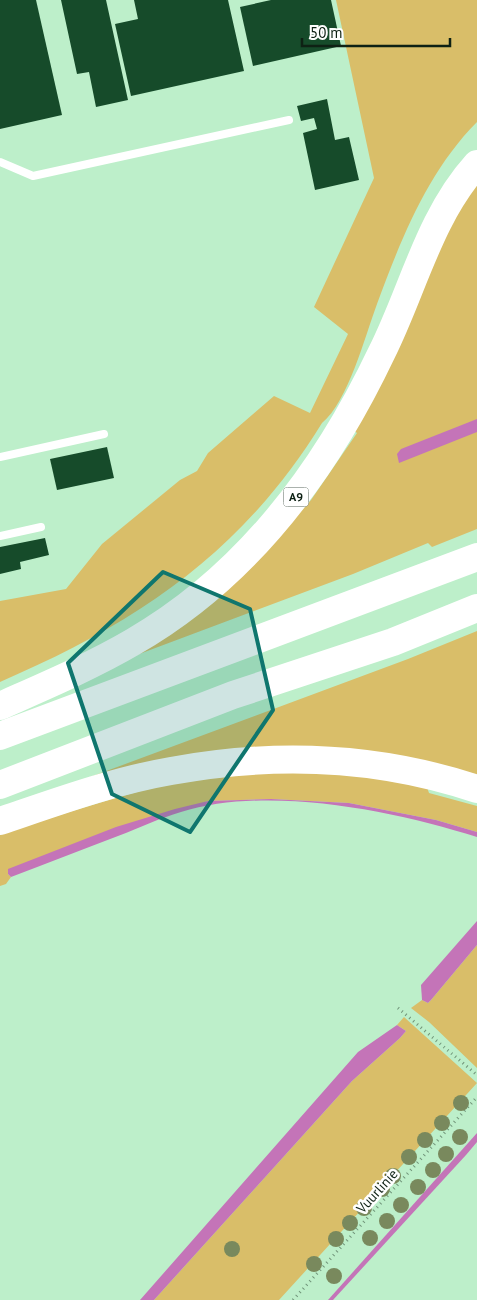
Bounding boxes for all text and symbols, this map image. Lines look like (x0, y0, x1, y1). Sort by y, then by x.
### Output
scale bar (302, 15, 450, 47)
text: 50 m (310, 23, 343, 42)
road number: A9 (284, 488, 308, 507)
street label: Vuurlinie (352, 1165, 402, 1218)

